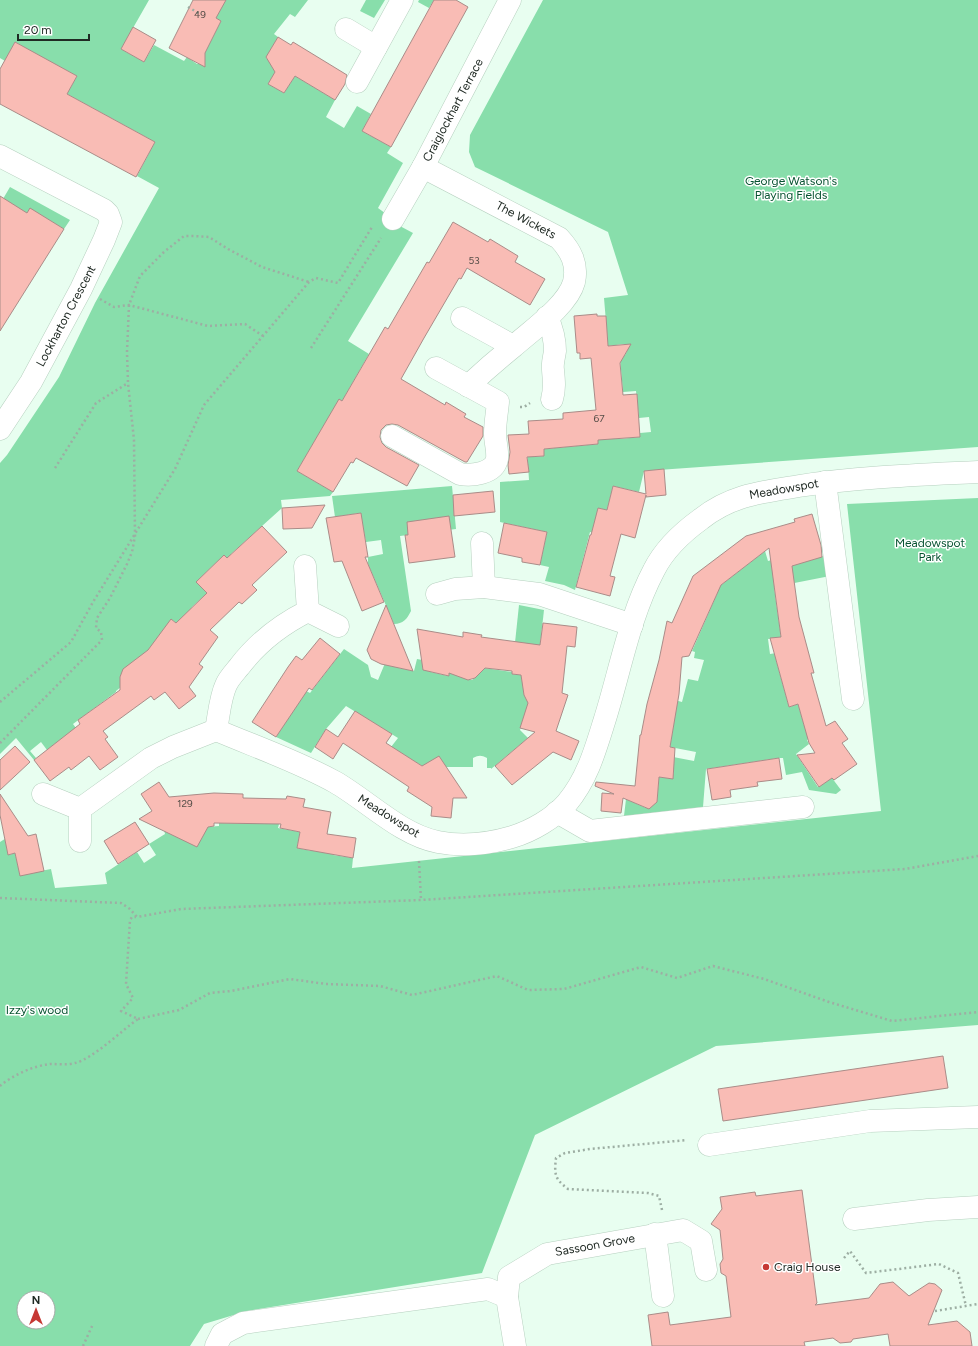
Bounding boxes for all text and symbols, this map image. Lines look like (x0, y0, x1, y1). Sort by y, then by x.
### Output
house number: 49 (194, 8, 206, 21)
scale bar (18, 16, 89, 42)
text: 20 m (24, 23, 52, 37)
street label: Craiglockhart Terrace (420, 56, 486, 164)
park label: George Watson's Playing Fields (745, 174, 837, 202)
street label: The Wickets (494, 198, 559, 242)
house number: 53 (468, 254, 480, 267)
street label: Lockharton Crescent (33, 263, 99, 369)
house number: 67 (593, 412, 605, 425)
street label: Meadowspot (748, 476, 820, 502)
park label: Meadowspot Park (895, 536, 966, 564)
street label: Meadowspot (356, 791, 423, 841)
house number: 129 (177, 797, 193, 810)
park label: Izzy's wood (6, 1003, 68, 1017)
street label: Sassoon Grove (554, 1231, 636, 1259)
place label: Craig House (774, 1260, 841, 1274)
marker: Craig House (761, 1262, 771, 1272)
north arrow (16, 1290, 56, 1330)
text: N (32, 1294, 40, 1307)

